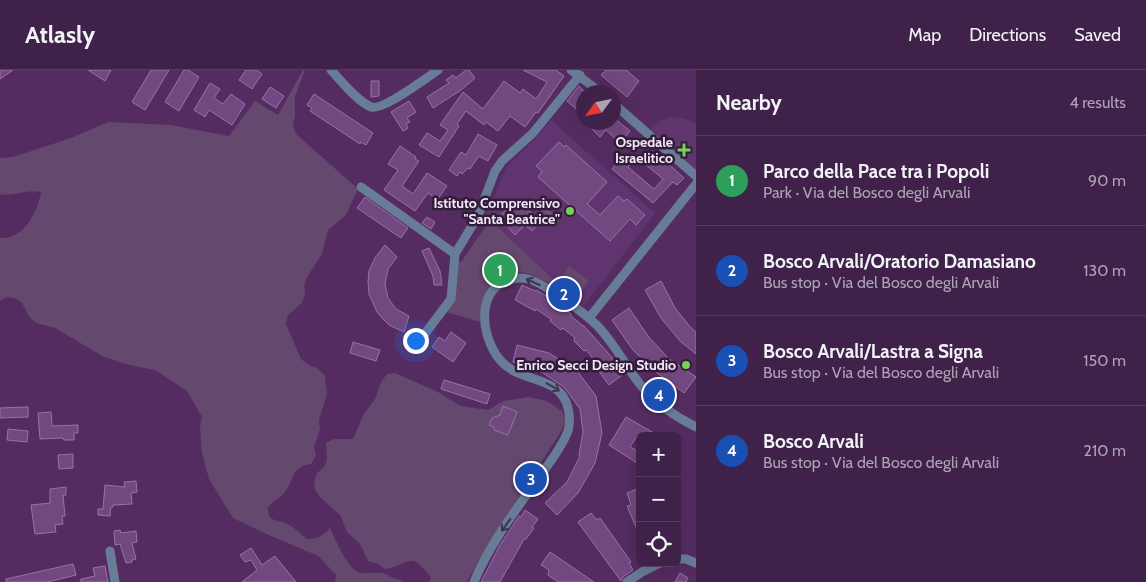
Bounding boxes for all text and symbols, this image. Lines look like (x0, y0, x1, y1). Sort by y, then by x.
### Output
text: Atlasly (25, 20, 95, 49)
text: Map (908, 24, 941, 46)
text: Directions (969, 24, 1046, 46)
text: Saved (1074, 24, 1121, 46)
north arrow (576, 85, 621, 130)
text: Nearby (716, 90, 782, 115)
text: 4 results (1069, 93, 1126, 112)
place label: Ospedale Israelitico (615, 133, 673, 167)
marker: Ospedale Israelitico (677, 143, 691, 157)
text: Parco della Pace tra i Popoli (763, 160, 989, 183)
text: 1 (729, 171, 735, 190)
text: 90 m (1088, 171, 1126, 190)
text: Park · Via del Bosco degli Arvali (763, 183, 970, 202)
place label: Istituto Comprensivo "Santa Beatrice" (434, 194, 560, 228)
marker: Istituto Comprensivo "Santa Beatrice" (564, 205, 576, 217)
text: Bosco Arvali/Oratorio Damasiano (763, 250, 1036, 273)
pin: 1 (484, 251, 516, 289)
text: 2 (728, 261, 736, 280)
text: 130 m (1083, 261, 1126, 280)
text: Bus stop · Via del Bosco degli Arvali (763, 273, 999, 292)
pin: 2 (548, 275, 580, 313)
one-way arrow (526, 277, 541, 286)
your location (403, 328, 429, 354)
text: Bosco Arvali/Lastra a Signa (763, 340, 983, 363)
text: 3 (728, 351, 736, 370)
text: 150 m (1083, 351, 1126, 370)
place label: Enrico Secci Design Studio (516, 356, 676, 374)
marker: Enrico Secci Design Studio (680, 359, 692, 371)
text: Bus stop · Via del Bosco degli Arvali (763, 363, 999, 382)
pin: 4 (643, 376, 675, 414)
one-way arrow (546, 383, 560, 393)
text: Bosco Arvali (763, 430, 864, 453)
map controls (636, 432, 681, 567)
button: + (636, 432, 681, 477)
text: 4 (727, 441, 737, 460)
text: 210 m (1084, 441, 1126, 460)
text: Bus stop · Via del Bosco degli Arvali (763, 453, 999, 472)
pin: 3 (515, 460, 547, 498)
button: − (636, 477, 681, 522)
one-way arrow (501, 518, 511, 532)
button: locate (636, 522, 681, 567)

